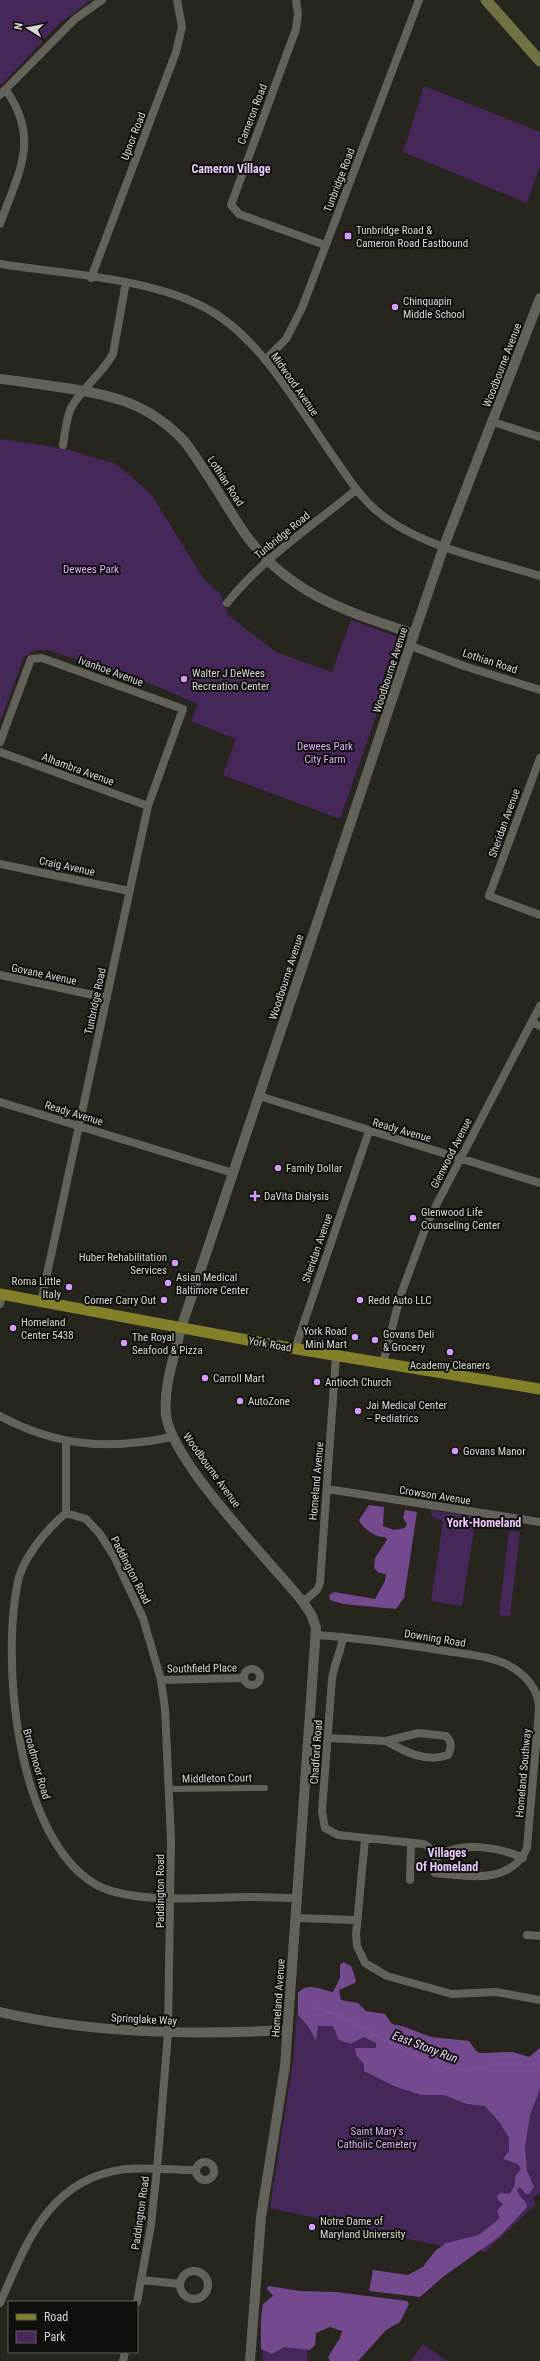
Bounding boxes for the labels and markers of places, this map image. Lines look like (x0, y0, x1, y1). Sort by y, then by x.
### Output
place label: Tunbridge Road & Cameron Road Eastbound (356, 224, 468, 250)
marker: Tunbridge Road & Cameron Road Eastbound (343, 231, 353, 241)
place label: Chinquapin Middle School (403, 295, 465, 321)
marker: Chinquapin Middle School (390, 302, 400, 312)
place label: Walter J DeWees Recreation Center (192, 667, 270, 693)
marker: Walter J DeWees Recreation Center (179, 674, 189, 684)
place label: Family Dollar (286, 1162, 343, 1175)
marker: Family Dollar (273, 1163, 283, 1173)
marker: DaVita Dialysis (249, 1190, 261, 1202)
place label: DaVita Dialysis (264, 1190, 329, 1203)
place label: Glenwood Life Counseling Center (421, 1206, 501, 1232)
marker: Glenwood Life Counseling Center (408, 1213, 418, 1223)
place label: Huber Rehabilitation Services (79, 1251, 167, 1277)
marker: Huber Rehabilitation Services (170, 1258, 180, 1268)
place label: Asian Medical Baltimore Center (176, 1271, 249, 1297)
place label: Roma Little Italy (12, 1275, 61, 1301)
marker: Asian Medical Baltimore Center (163, 1278, 173, 1288)
marker: Roma Little Italy (64, 1282, 74, 1292)
place label: Corner Carry Out (84, 1294, 156, 1307)
place label: Redd Auto LLC (368, 1294, 432, 1307)
marker: Corner Carry Out (159, 1295, 169, 1305)
marker: Redd Auto LLC (355, 1295, 365, 1305)
place label: Homeland Center 5438 (21, 1316, 74, 1342)
marker: Homeland Center 5438 (8, 1323, 18, 1333)
place label: York Road Mini Mart (303, 1325, 347, 1351)
place label: Govans Deli & Grocery (383, 1328, 434, 1354)
place label: The Royal Seafood & Pizza (132, 1331, 203, 1357)
marker: York Road Mini Mart (350, 1332, 360, 1342)
marker: Govans Deli & Grocery (370, 1335, 380, 1345)
marker: The Royal Seafood & Pizza (119, 1338, 129, 1348)
marker: Academy Cleaners (445, 1347, 455, 1357)
place label: Academy Cleaners (410, 1359, 490, 1372)
place label: Carroll Mart (213, 1372, 265, 1385)
marker: Carroll Mart (200, 1373, 210, 1383)
place label: Antioch Church (325, 1376, 391, 1389)
marker: Antioch Church (312, 1377, 322, 1387)
place label: AutoZone (248, 1395, 290, 1408)
marker: AutoZone (235, 1396, 245, 1406)
place label: Jai Medical Center – Pediatrics (366, 1399, 448, 1425)
marker: Jai Medical Center – Pediatrics (353, 1406, 363, 1416)
place label: Govans Manor (463, 1445, 526, 1458)
marker: Govans Manor (450, 1446, 460, 1456)
place label: Notre Dame of Maryland University (320, 2215, 406, 2241)
marker: Notre Dame of Maryland University (307, 2222, 317, 2232)

